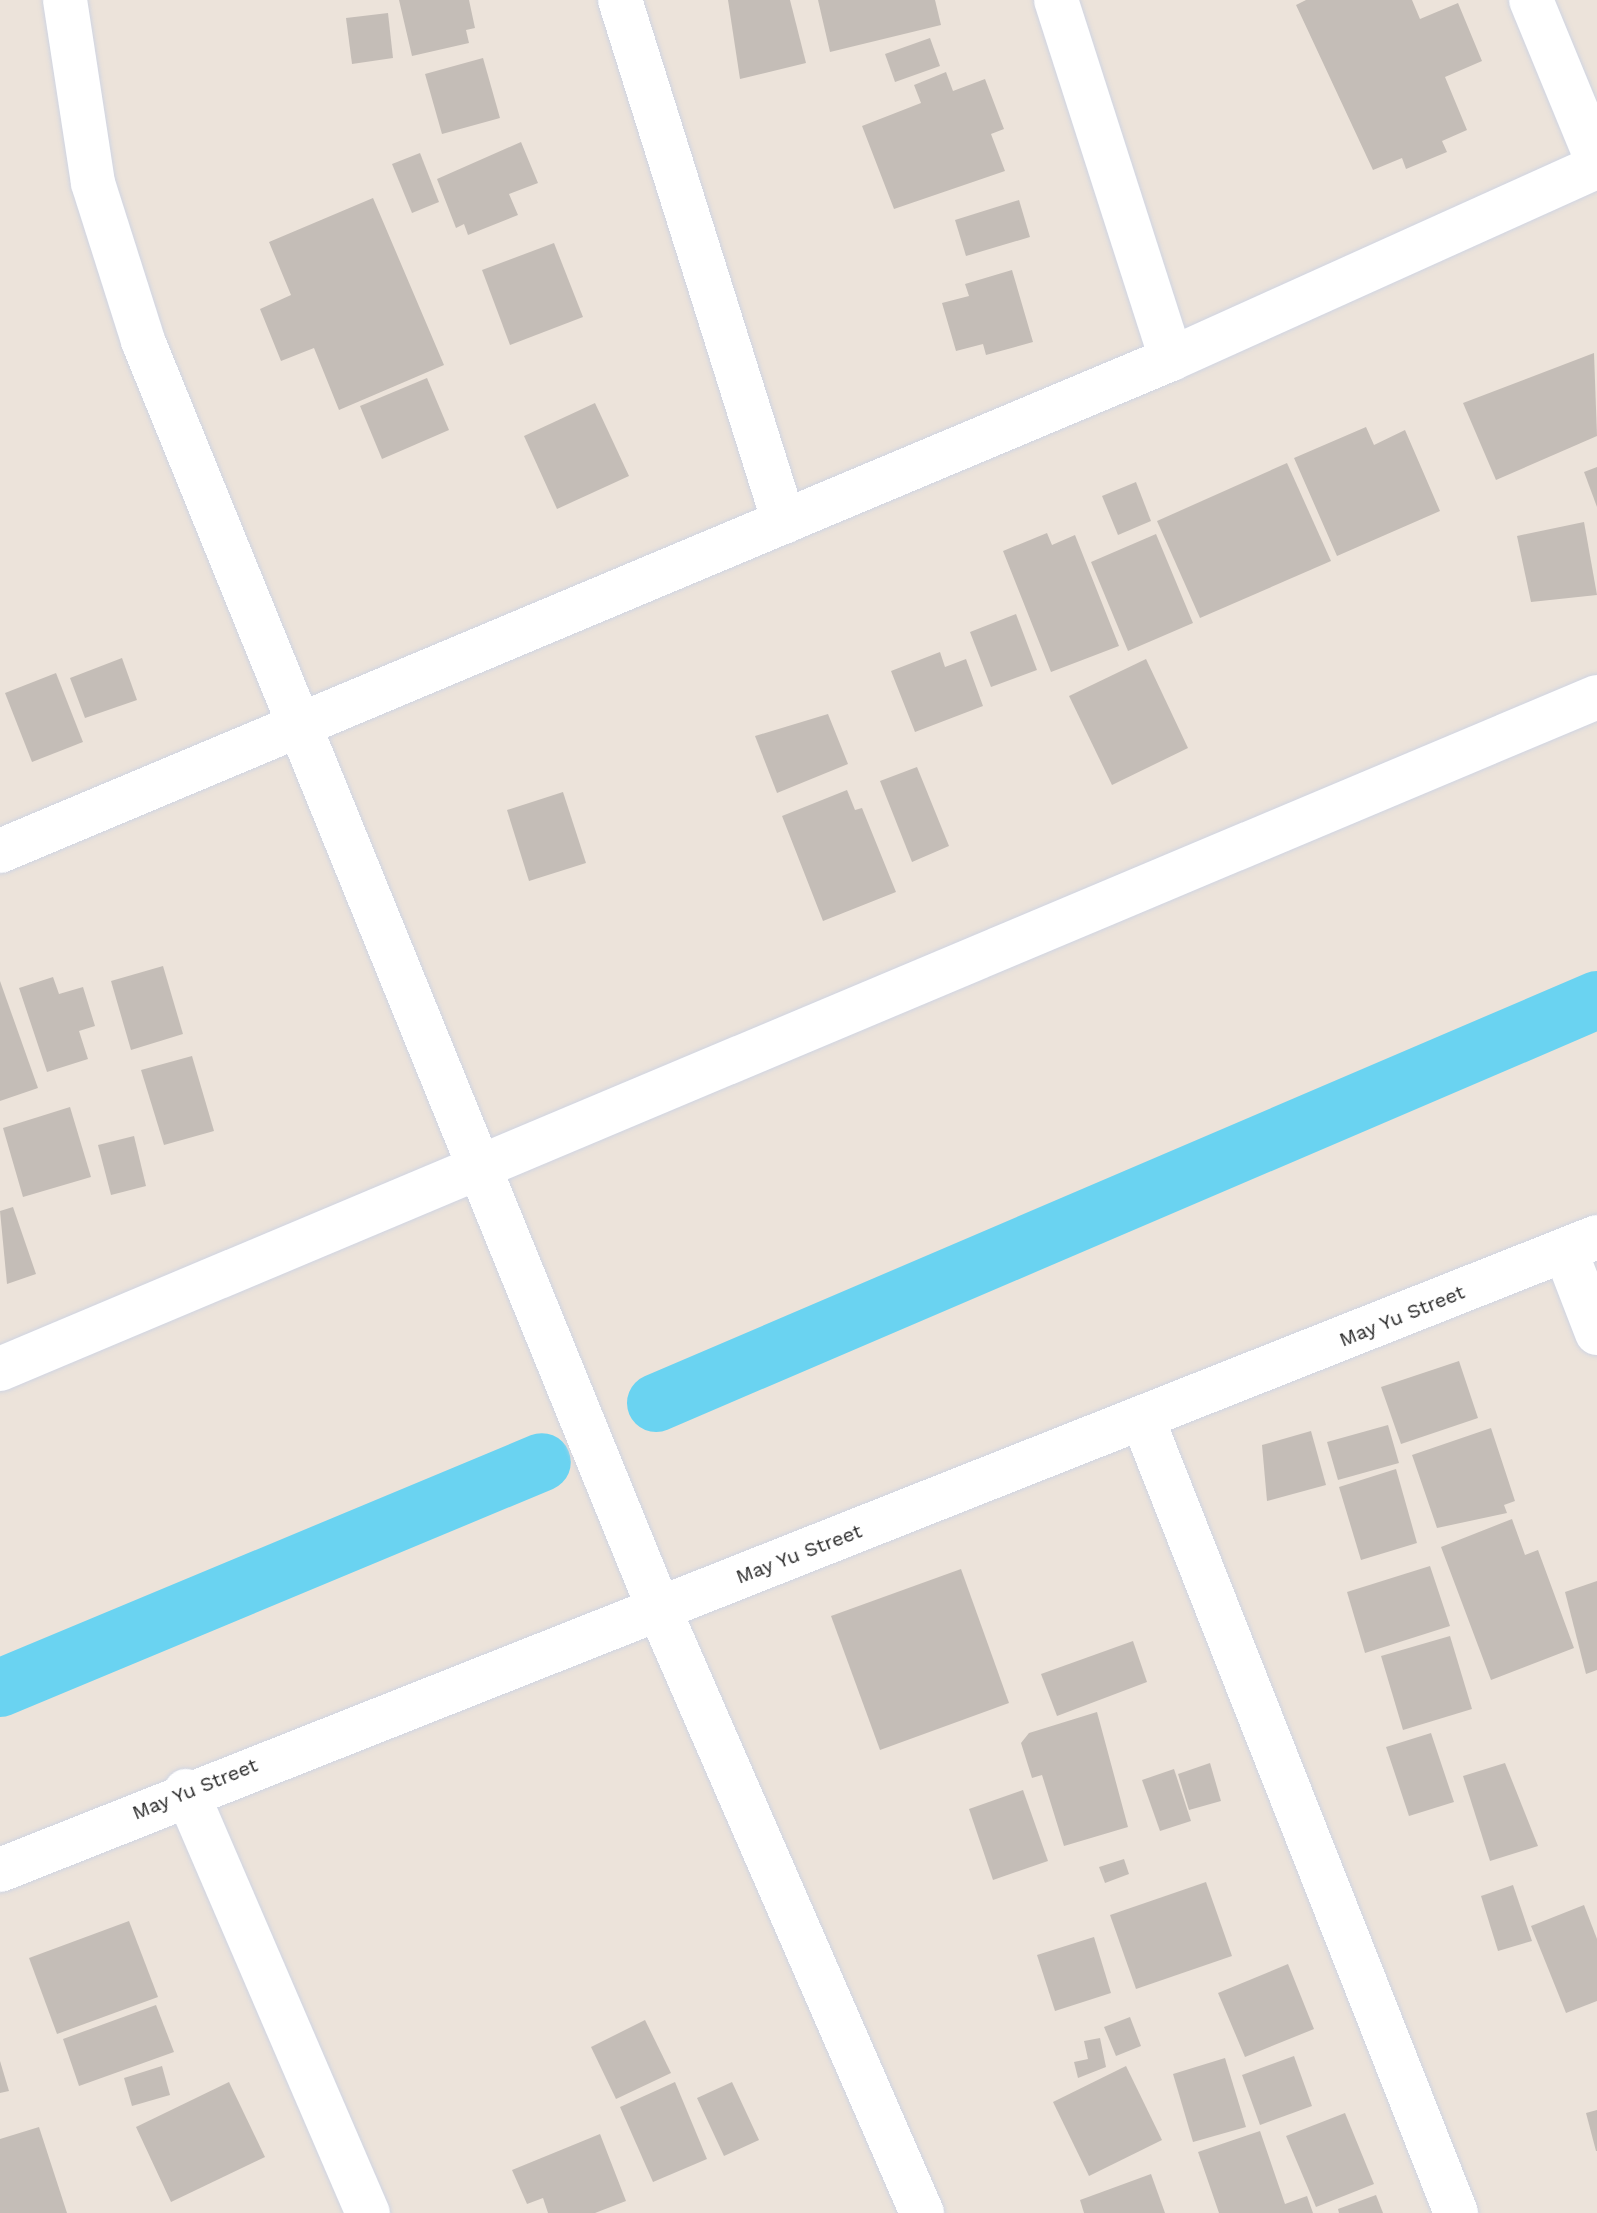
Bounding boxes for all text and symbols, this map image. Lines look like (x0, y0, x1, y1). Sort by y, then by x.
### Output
street label: May Yu Street (1335, 1280, 1469, 1352)
street label: May Yu Street (732, 1519, 866, 1589)
street label: May Yu Street (128, 1753, 262, 1825)

